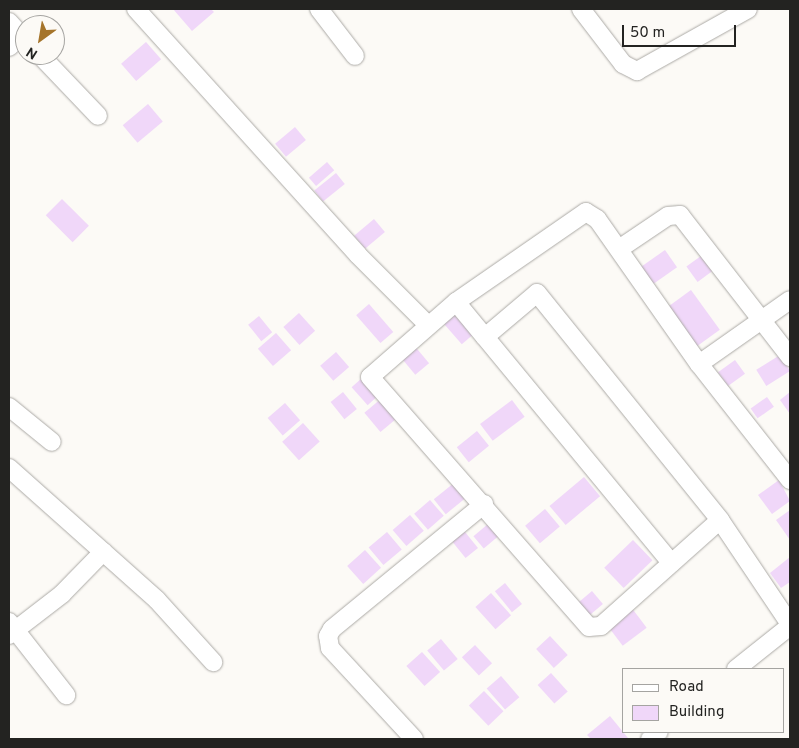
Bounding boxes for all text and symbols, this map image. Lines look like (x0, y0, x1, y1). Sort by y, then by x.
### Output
north arrow (15, 15, 65, 65)
scale bar (624, 15, 738, 47)
text: 50 m (630, 24, 665, 43)
text: N (24, 42, 41, 62)
legend (622, 668, 784, 733)
text: Road (669, 678, 704, 697)
text: Building (669, 703, 724, 722)

